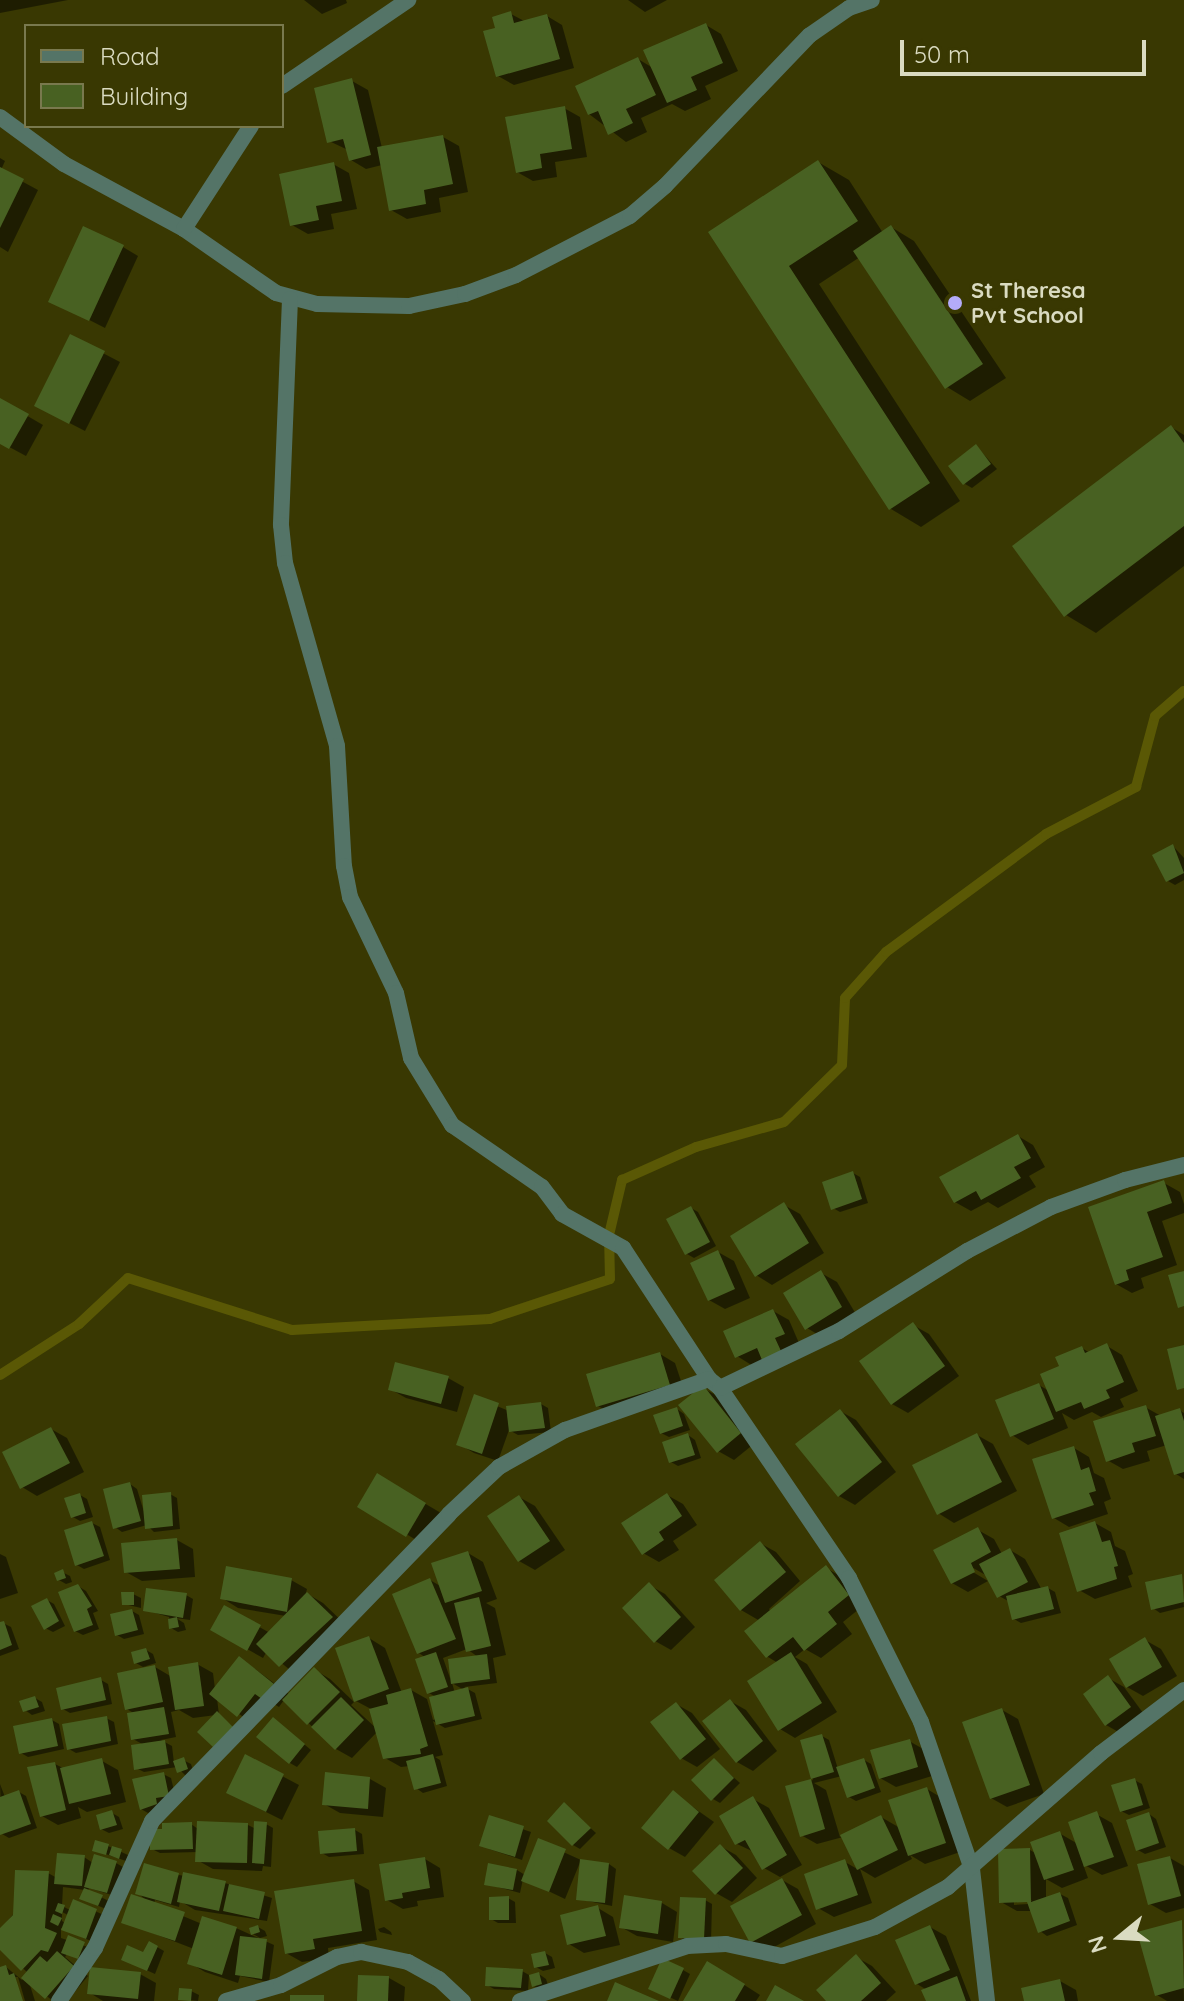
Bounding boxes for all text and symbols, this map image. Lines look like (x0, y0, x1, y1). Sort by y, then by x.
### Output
legend (24, 24, 284, 128)
scale bar (904, 24, 1150, 74)
text: 50 m (914, 39, 970, 69)
text: Road (100, 41, 160, 71)
text: Building (100, 81, 188, 111)
place label: St Theresa Pvt School (971, 277, 1086, 328)
marker: St Theresa Pvt School (946, 294, 964, 312)
north arrow (1080, 1897, 1160, 1977)
text: N (1081, 1932, 1113, 1956)

